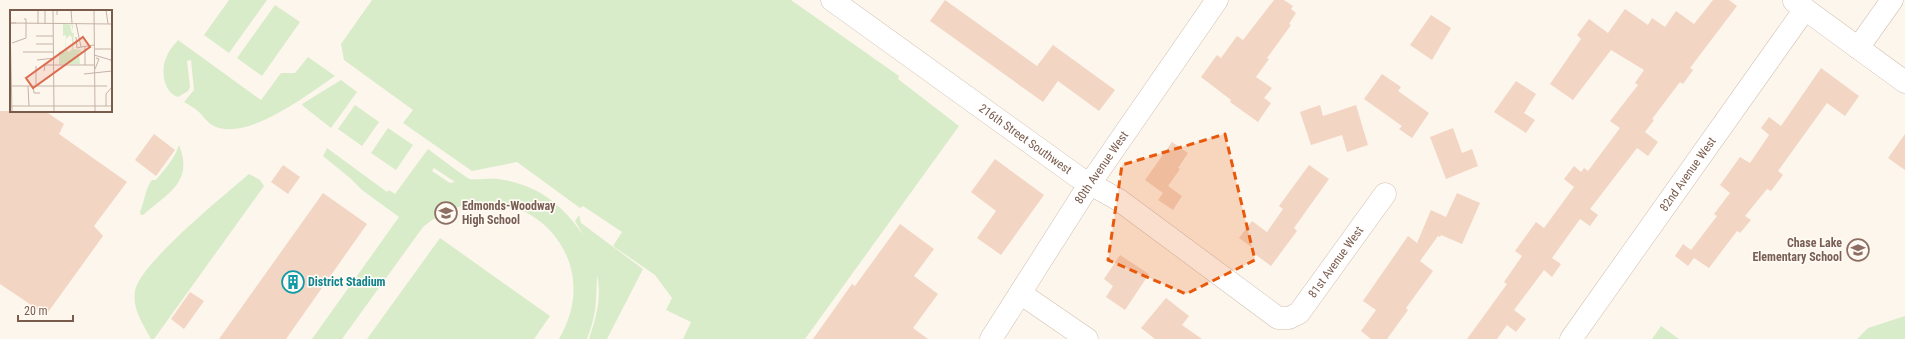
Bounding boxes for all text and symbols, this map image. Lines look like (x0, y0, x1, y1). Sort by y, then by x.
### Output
inset map (10, 10, 112, 112)
street label: 216th Street Southwest (976, 101, 1075, 177)
street label: 80th Avenue West (1072, 128, 1131, 206)
street label: 82nd Avenue West (1657, 134, 1719, 214)
place label: Edmonds-Woodway High School (462, 199, 556, 227)
school or university icon: Edmonds-Woodway High School (433, 200, 459, 226)
street label: 81st Avenue West (1305, 223, 1366, 301)
place label: Chase Lake Elementary School (1752, 236, 1842, 264)
school or university icon: Chase Lake Elementary School (1845, 237, 1871, 263)
building icon: District Stadium (280, 269, 306, 295)
place label: District Stadium (308, 275, 386, 289)
scale bar (18, 297, 73, 323)
text: 20 m (24, 304, 48, 318)

